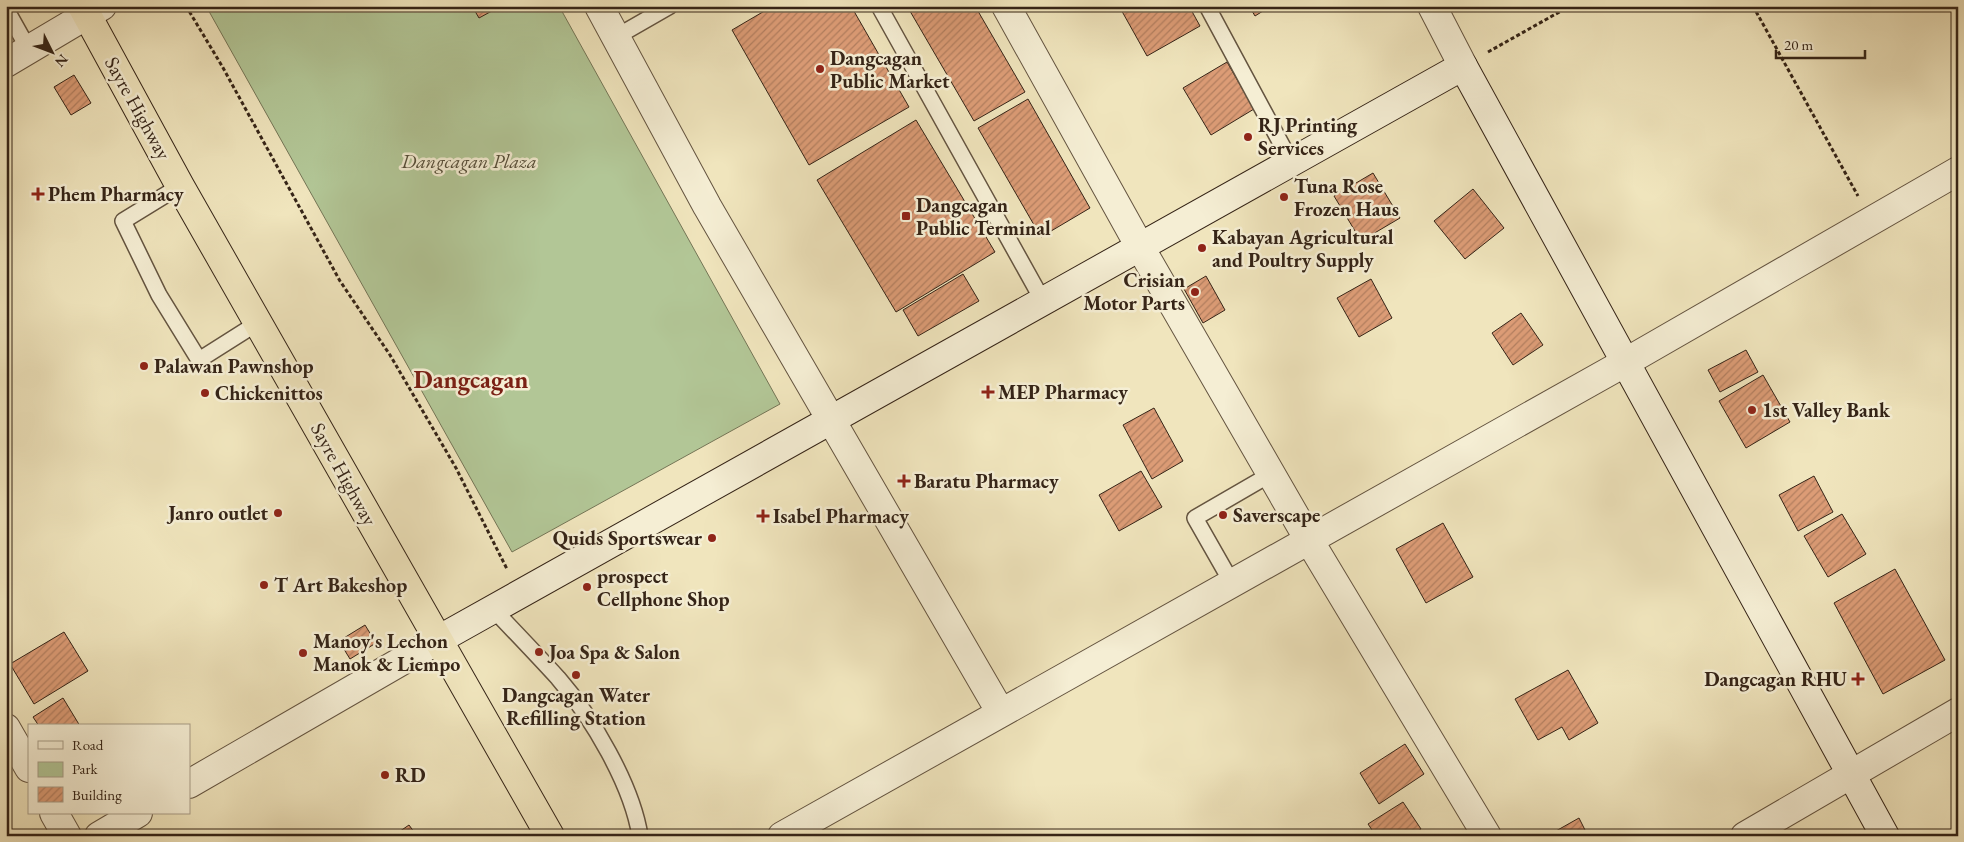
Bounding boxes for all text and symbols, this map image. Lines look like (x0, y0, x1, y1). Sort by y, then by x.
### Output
north arrow (28, 28, 78, 78)
scale bar (1776, 28, 1865, 60)
text: 20 m (1784, 35, 1813, 54)
place label: Dangcagan Public Market (830, 45, 950, 94)
text: N (51, 50, 72, 71)
street label: Sayre Highway (99, 52, 177, 164)
marker: Dangcagan Public Market (814, 63, 826, 75)
place label: RJ Printing Services (1258, 112, 1358, 161)
marker: RJ Printing Services (1242, 131, 1254, 143)
park label: Dangcagan Plaza (400, 148, 537, 174)
place label: Tuna Rose Frozen Haus (1294, 173, 1399, 222)
place label: Phem Pharmacy (48, 181, 184, 207)
marker: Phem Pharmacy (32, 188, 44, 200)
marker: Tuna Rose Frozen Haus (1278, 191, 1290, 203)
place label: Dangcagan Public Terminal (916, 192, 1051, 241)
marker: Dangcagan Public Terminal (900, 210, 912, 222)
place label: Kabayan Agricultural and Poultry Supply (1212, 224, 1394, 273)
marker: Kabayan Agricultural and Poultry Supply (1196, 242, 1208, 254)
place label: Crisian Motor Parts (1083, 267, 1185, 316)
marker: Crisian Motor Parts (1189, 286, 1201, 298)
place label: Palawan Pawnshop (154, 353, 314, 379)
marker: Palawan Pawnshop (138, 360, 150, 372)
district label: Dangcagan (414, 363, 529, 396)
place label: MEP Pharmacy (998, 379, 1128, 405)
place label: Chickenittos (215, 380, 323, 406)
marker: MEP Pharmacy (982, 386, 994, 398)
marker: Chickenittos (199, 387, 211, 399)
place label: 1st Valley Bank (1762, 397, 1891, 423)
marker: 1st Valley Bank (1746, 404, 1758, 416)
street label: Sayre Highway (305, 418, 383, 530)
place label: Baratu Pharmacy (914, 468, 1059, 494)
marker: Baratu Pharmacy (898, 475, 910, 487)
place label: Janro outlet (166, 500, 268, 526)
place label: Saverscape (1233, 502, 1320, 528)
place label: Isabel Pharmacy (773, 503, 909, 529)
marker: Janro outlet (272, 507, 284, 519)
marker: Saverscape (1217, 509, 1229, 521)
marker: Isabel Pharmacy (757, 510, 769, 522)
place label: Quids Sportswear (553, 525, 703, 551)
marker: Quids Sportswear (706, 532, 718, 544)
place label: prospect Cellphone Shop (597, 563, 729, 612)
place label: T Art Bakeshop (274, 572, 407, 598)
marker: T Art Bakeshop (258, 579, 270, 591)
marker: prospect Cellphone Shop (581, 581, 593, 593)
place label: Manoy's Lechon Manok & Liempo (313, 628, 460, 677)
place label: Joa Spa & Salon (547, 639, 680, 665)
marker: Joa Spa & Salon (533, 646, 545, 658)
marker: Manoy's Lechon Manok & Liempo (297, 647, 309, 659)
place label: Dangcagan RHU (1704, 666, 1847, 692)
marker: Dangcagan Water Refilling Station (570, 669, 582, 681)
marker: Dangcagan RHU (1851, 672, 1865, 686)
place label: Dangcagan Water Refilling Station (502, 682, 651, 731)
legend (28, 724, 190, 814)
text: Road (72, 735, 104, 754)
text: Park (72, 759, 99, 778)
place label: RD (395, 762, 426, 788)
marker: RD (379, 769, 391, 781)
text: Building (72, 785, 122, 804)

